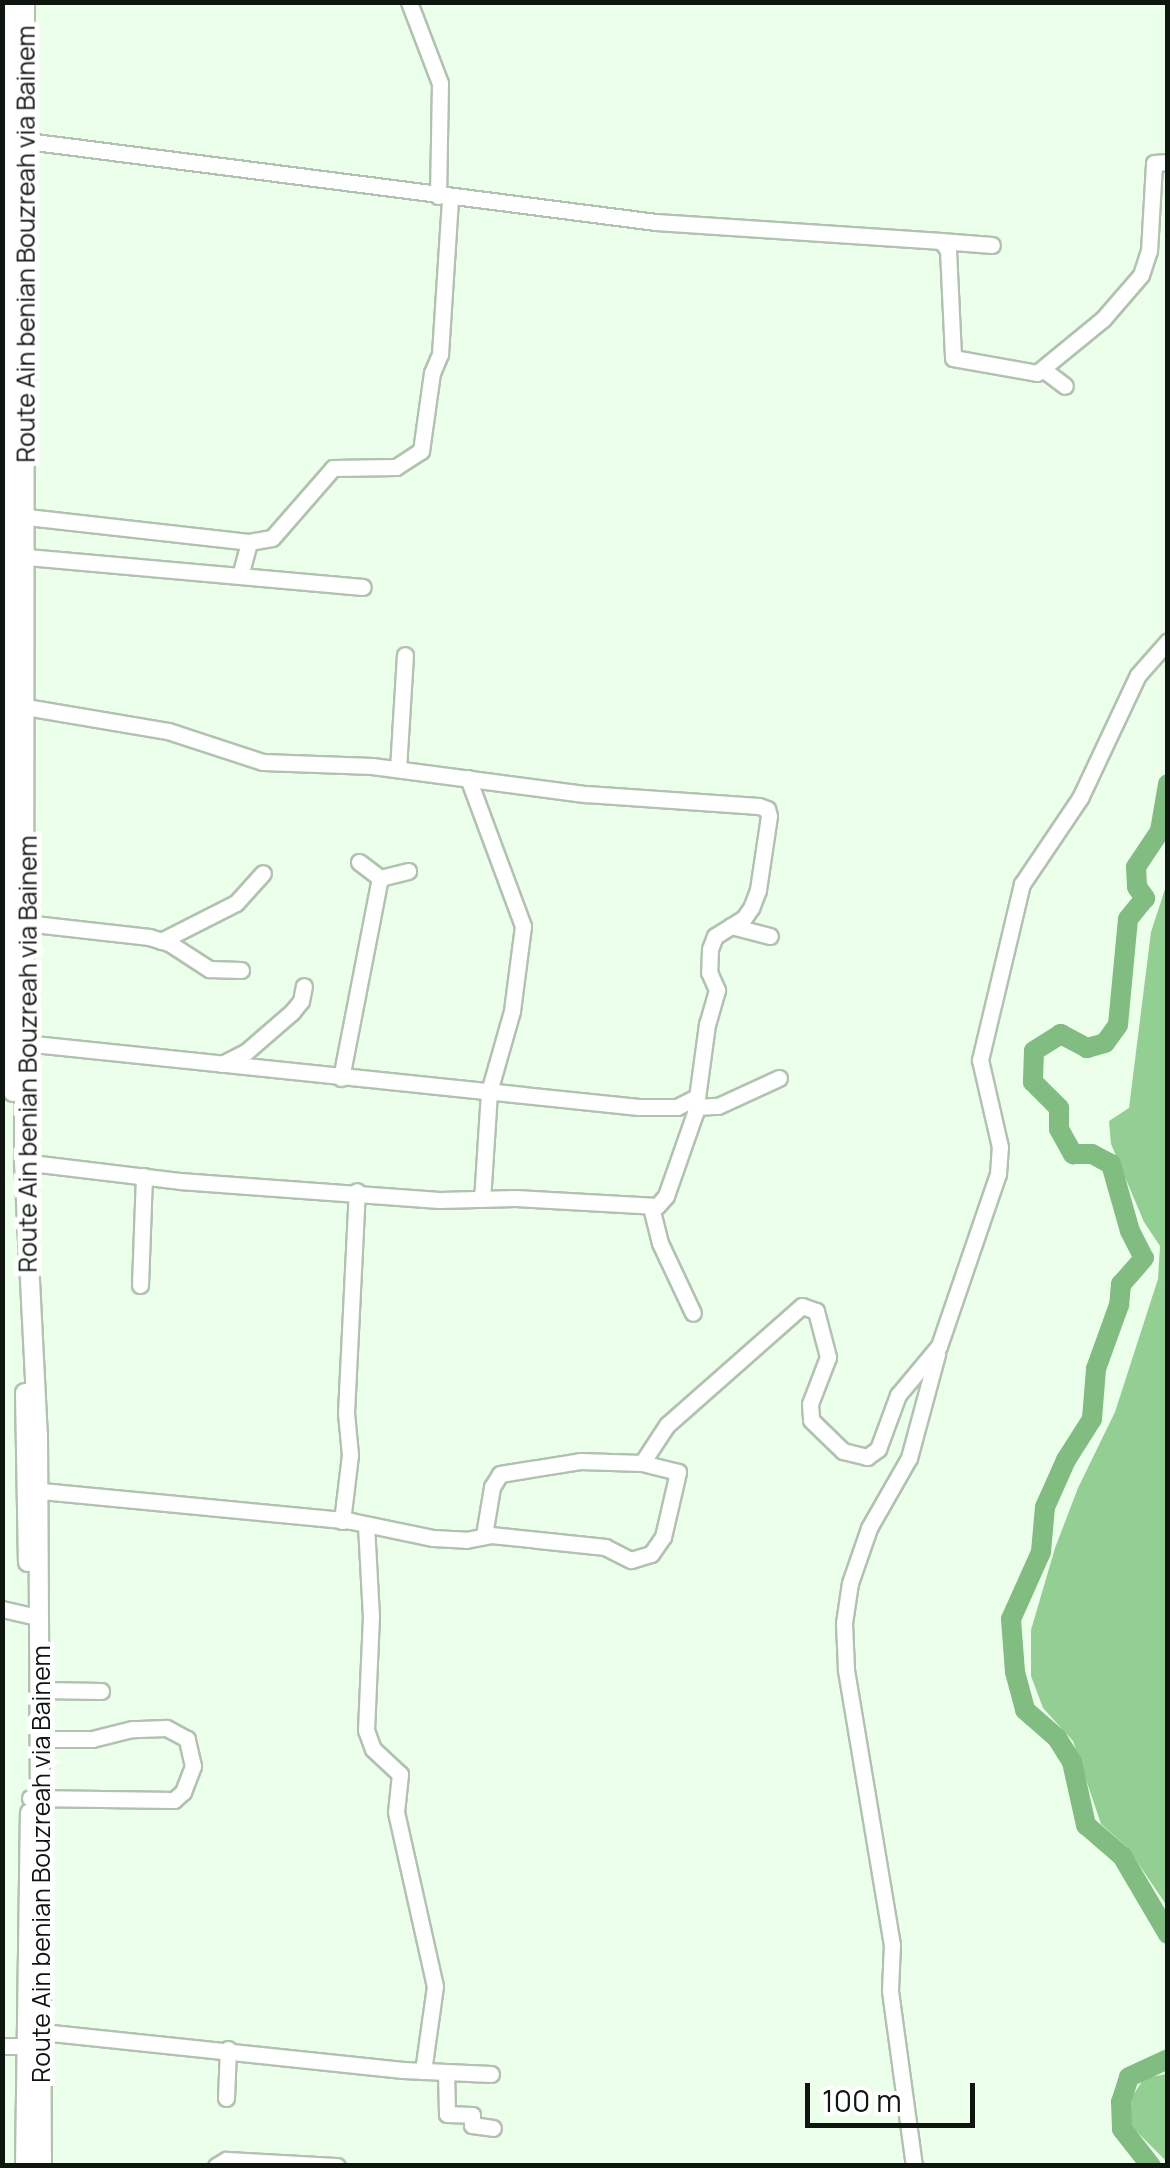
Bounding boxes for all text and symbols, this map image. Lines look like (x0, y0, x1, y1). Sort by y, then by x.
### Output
street label: Route Ain benian Bouzreah via Bainem (11, 25, 41, 463)
street label: Route Ain benian Bouzreah via Bainem (13, 835, 43, 1273)
street label: Route Ain benian Bouzreah via Bainem (26, 1645, 56, 2083)
scale bar (810, 2063, 980, 2125)
text: 100 m (822, 2080, 902, 2121)

